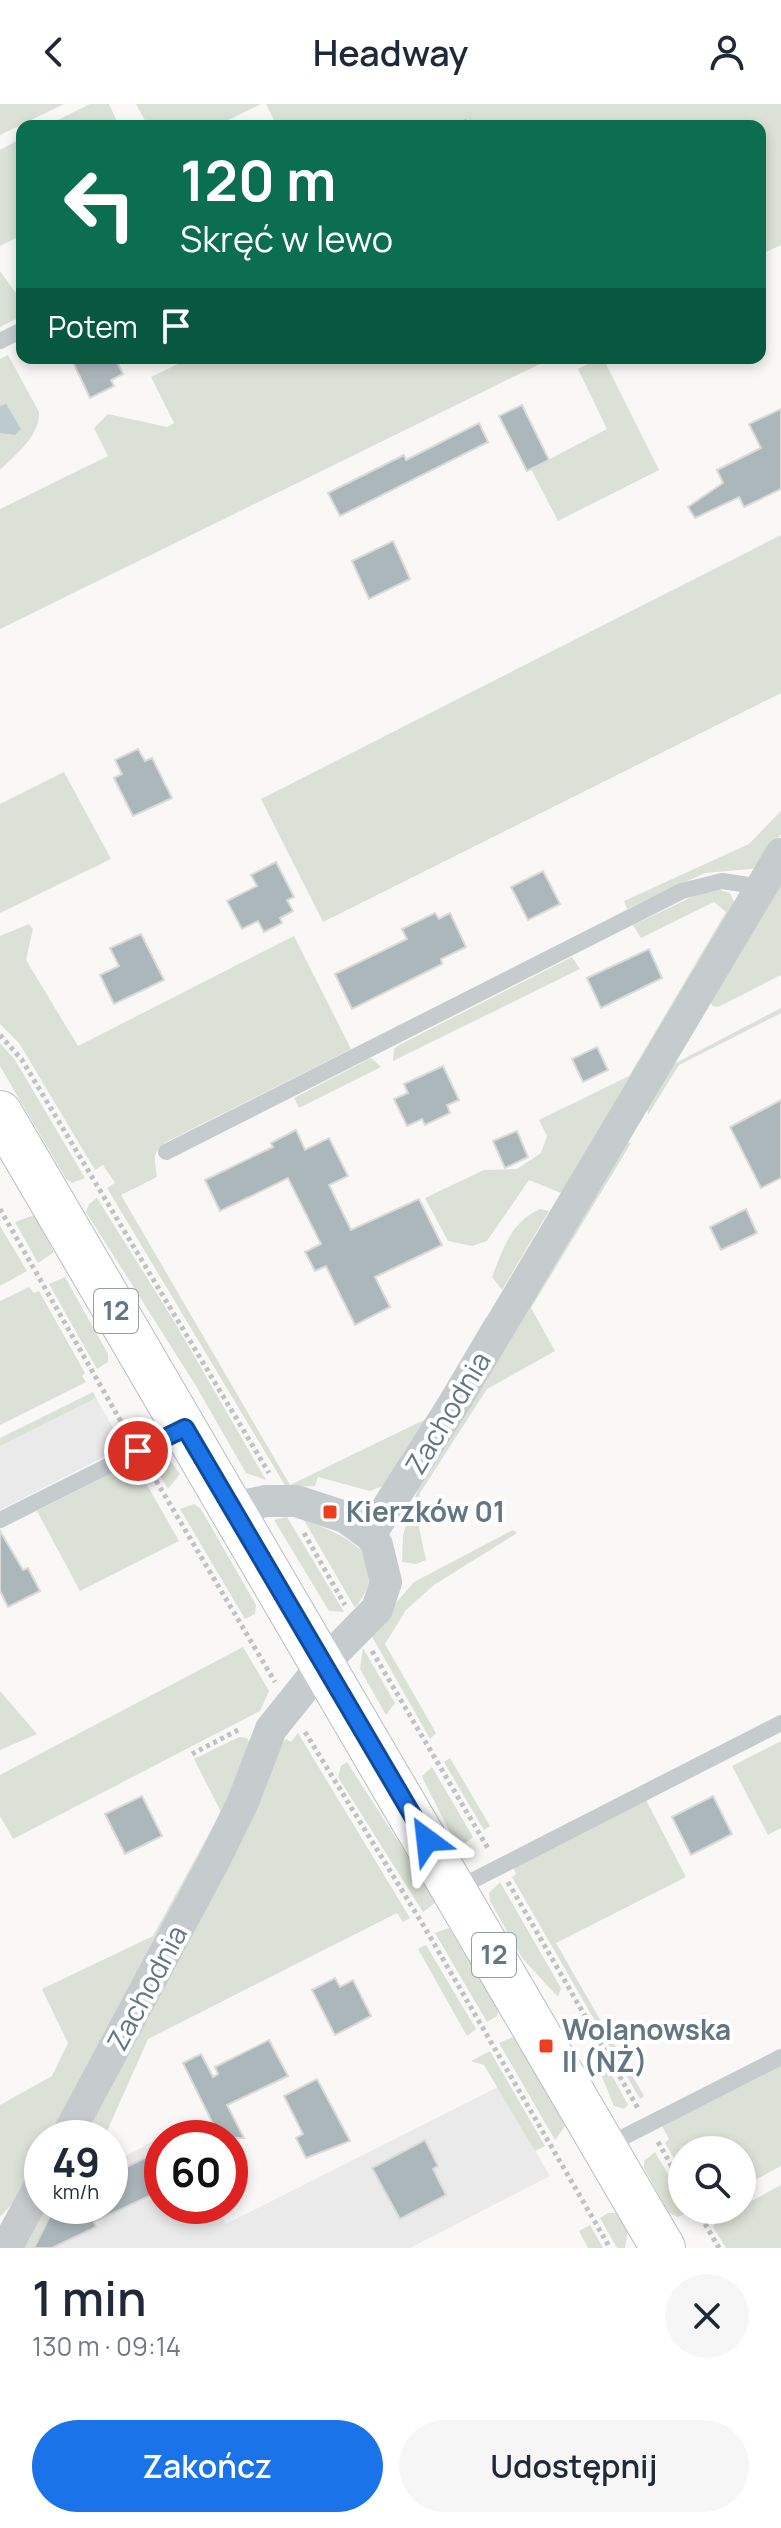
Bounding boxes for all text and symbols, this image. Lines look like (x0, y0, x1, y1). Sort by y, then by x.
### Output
text: Headway (313, 28, 468, 77)
icon: back (32, 30, 76, 74)
icon: person (705, 30, 749, 74)
text: 120 m (180, 141, 336, 218)
icon: left (48, 152, 152, 256)
text: Skręć w lewo (180, 214, 393, 263)
icon: arrive (154, 304, 198, 348)
text: Potem (48, 306, 138, 347)
road number: 12 (94, 1289, 138, 1333)
street label: Zachodnia (396, 1344, 499, 1481)
pin (104, 1417, 172, 1485)
icon: arrive (116, 1429, 160, 1473)
place label: Kierzków 01 (346, 1492, 505, 1530)
marker: Kierzków 01 (321, 1503, 339, 1521)
position arrow (385, 1798, 469, 1882)
street label: Zachodnia (97, 1918, 195, 2057)
road number: 12 (472, 1933, 516, 1977)
place label: Wolanowska II (NŻ) (562, 2010, 731, 2080)
marker: Wolanowska II (NŻ) (537, 2037, 555, 2055)
speed limit sign: 60 (144, 2120, 248, 2224)
text: 49 (52, 2134, 100, 2189)
map controls (668, 2136, 756, 2224)
button: search (668, 2136, 756, 2224)
text: km/h (53, 2178, 99, 2205)
text: 1 min (32, 2265, 146, 2330)
button: close (665, 2274, 749, 2358)
text: 130 m · 09:14 (32, 2328, 181, 2364)
button: Zakończ (32, 2420, 383, 2512)
button: Udostępnij (399, 2420, 749, 2512)

